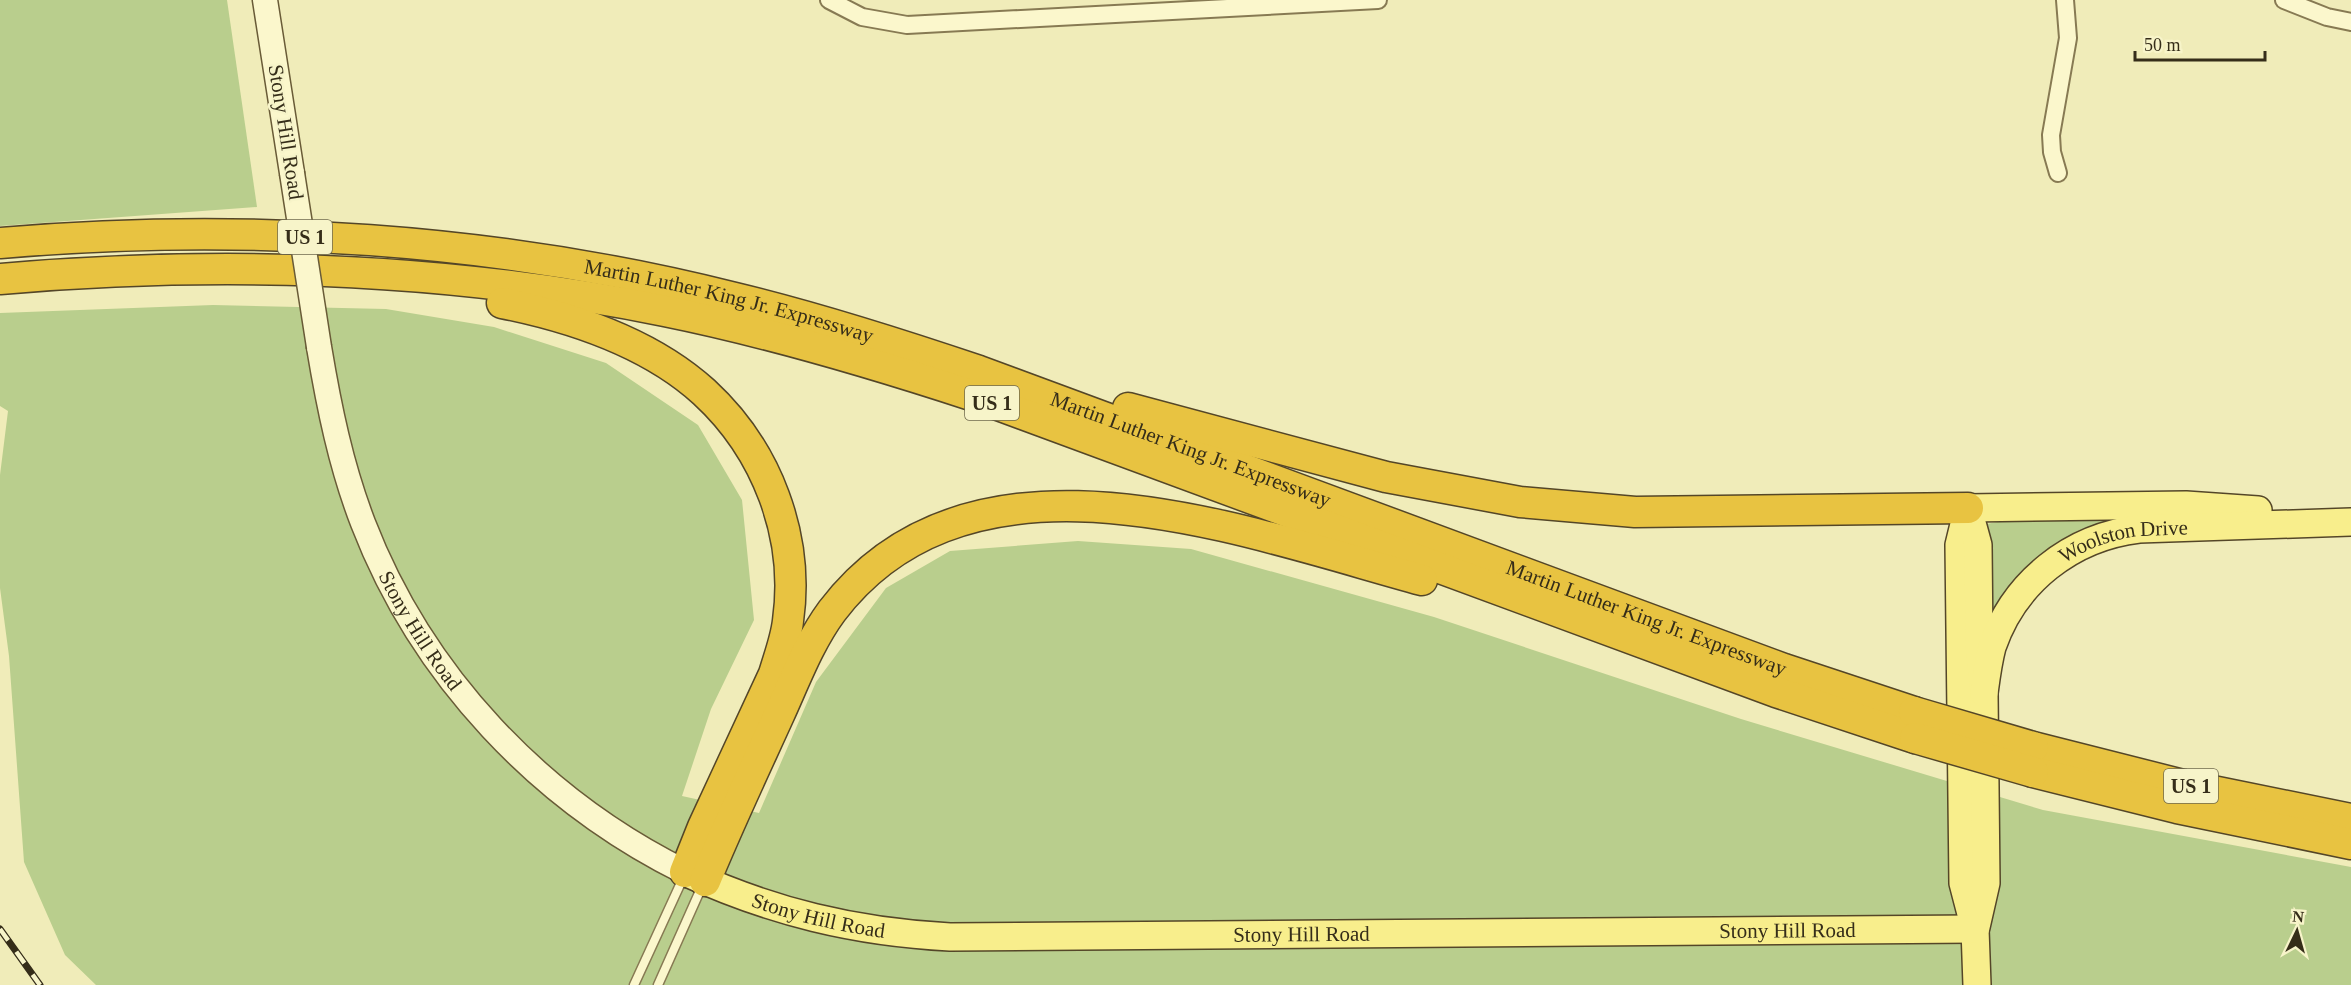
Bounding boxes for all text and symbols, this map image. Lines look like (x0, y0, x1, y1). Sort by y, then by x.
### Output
scale bar (2135, 24, 2266, 62)
text: 50 m (2144, 35, 2181, 55)
street label: Stony Hill Road (263, 63, 309, 202)
road number: US 1 (278, 220, 332, 254)
street label: Martin Luther King Jr. Expressway (582, 254, 877, 348)
road number: US 1 (965, 386, 1019, 420)
street label: Martin Luther King Jr. Expressway (1047, 387, 1335, 512)
street label: Woolston Drive (2054, 515, 2188, 568)
street label: Martin Luther King Jr. Expressway (1503, 555, 1790, 681)
street label: Stony Hill Road (374, 567, 467, 696)
road number: US 1 (2164, 769, 2218, 803)
street label: Stony Hill Road (749, 888, 887, 943)
north arrow (2267, 901, 2327, 961)
text: N (2292, 908, 2305, 926)
street label: Stony Hill Road (1719, 918, 1856, 943)
street label: Stony Hill Road (1233, 922, 1370, 947)

